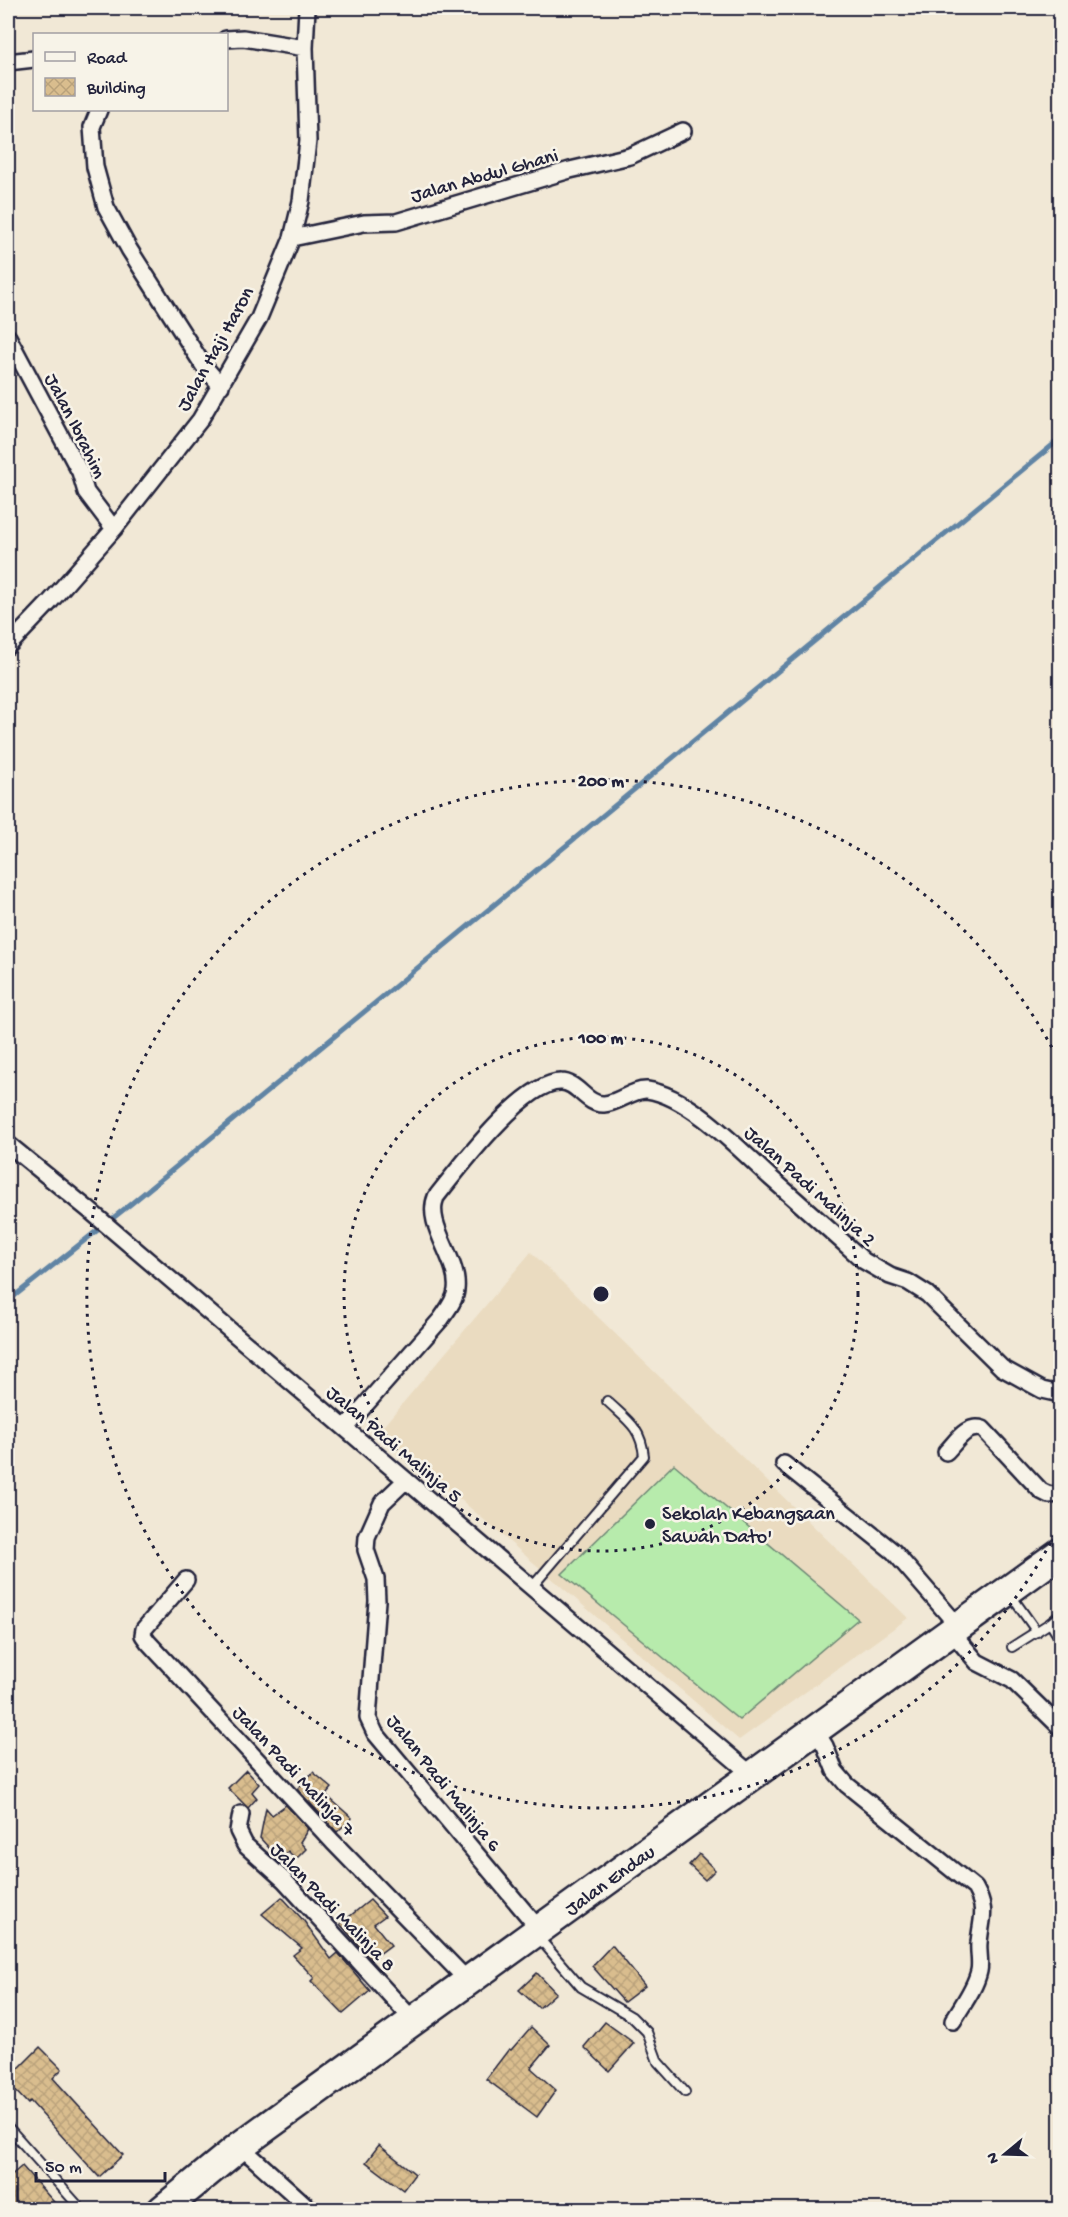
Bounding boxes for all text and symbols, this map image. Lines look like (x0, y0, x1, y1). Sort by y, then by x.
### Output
legend (33, 33, 228, 111)
text: Road (87, 49, 128, 70)
text: Building (86, 79, 146, 100)
street label: Jalan Abdul Ghani (409, 145, 561, 209)
street label: Jalan Haji Haron (173, 283, 261, 416)
street label: Jalan Ibrahim (38, 370, 110, 483)
text: 200 m (578, 772, 624, 793)
text: 100 m (578, 1029, 624, 1050)
street label: Jalan Padi Malinja 2 (738, 1122, 879, 1253)
centre of rings (591, 1284, 611, 1304)
street label: Jalan Padi Malinja 5 (320, 1382, 465, 1509)
place label: Sekolah Kebangsaan Sawah Dato' (662, 1504, 835, 1550)
marker: Sekolah Kebangsaan Sawah Dato' (643, 1517, 657, 1531)
street label: Jalan Padi Malinja 7 (226, 1702, 359, 1843)
street label: Jalan Padi Malinja 6 (380, 1711, 505, 1858)
street label: Jalan Padi Malinja 8 (264, 1839, 399, 1978)
street label: Jalan Endau (562, 1841, 661, 1922)
north arrow (975, 2124, 1035, 2184)
scale bar (36, 2145, 165, 2183)
text: N (983, 2149, 1005, 2166)
text: 50 m (45, 2158, 82, 2179)

